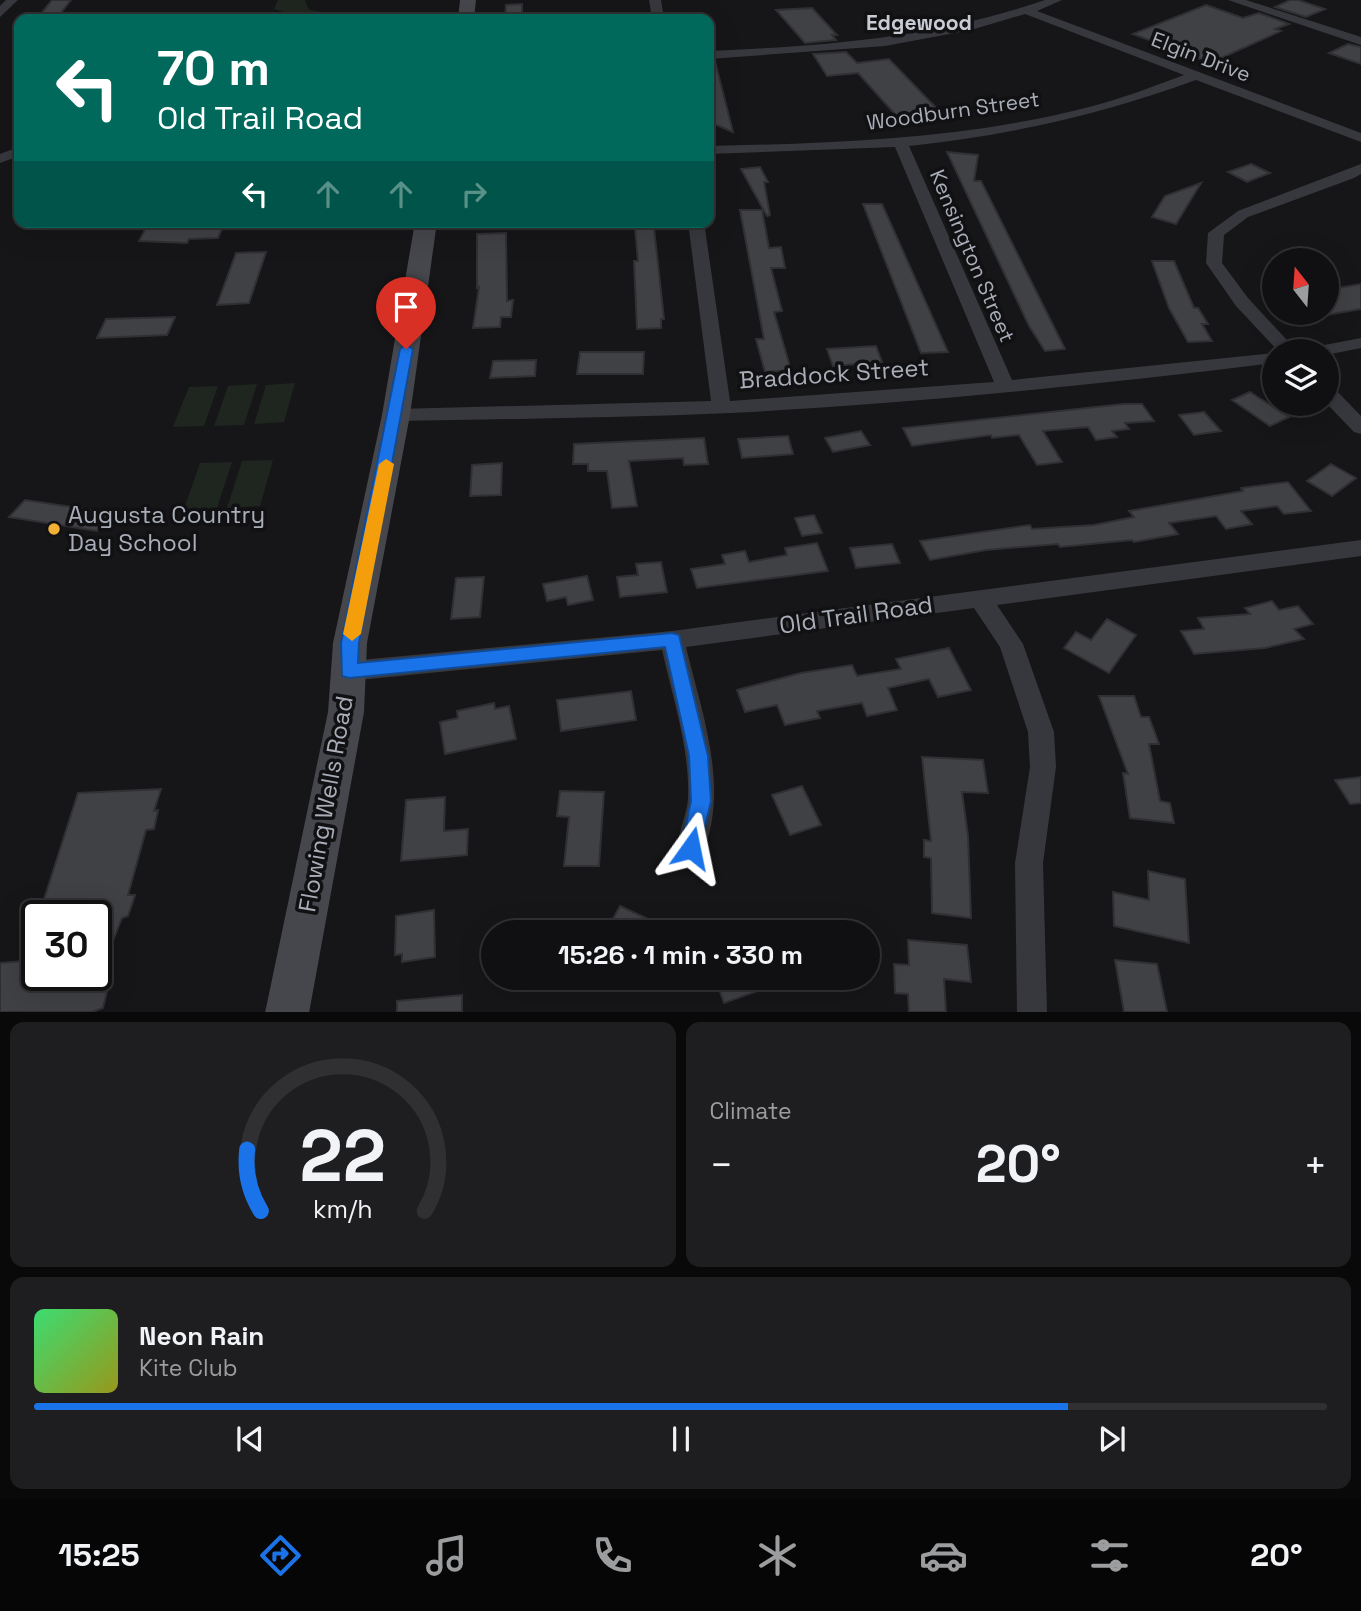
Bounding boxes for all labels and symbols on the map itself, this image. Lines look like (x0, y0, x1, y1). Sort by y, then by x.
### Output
district label: Edgewood (866, 9, 972, 36)
street label: Elgin Drive (1148, 25, 1255, 88)
street label: Woodburn Street (865, 85, 1041, 136)
street label: Kensington Street (924, 165, 1021, 346)
north arrow (1262, 248, 1339, 326)
pin (376, 277, 436, 349)
street label: Braddock Street (738, 351, 930, 396)
place label: Augusta Country Day School (68, 499, 265, 558)
marker: Augusta Country Day School (46, 521, 62, 537)
street label: Old Trail Road (777, 588, 935, 641)
street label: Flowing Wells Road (291, 693, 360, 914)
position arrow (654, 811, 728, 885)
speed limit sign: 30 (21, 900, 112, 991)

